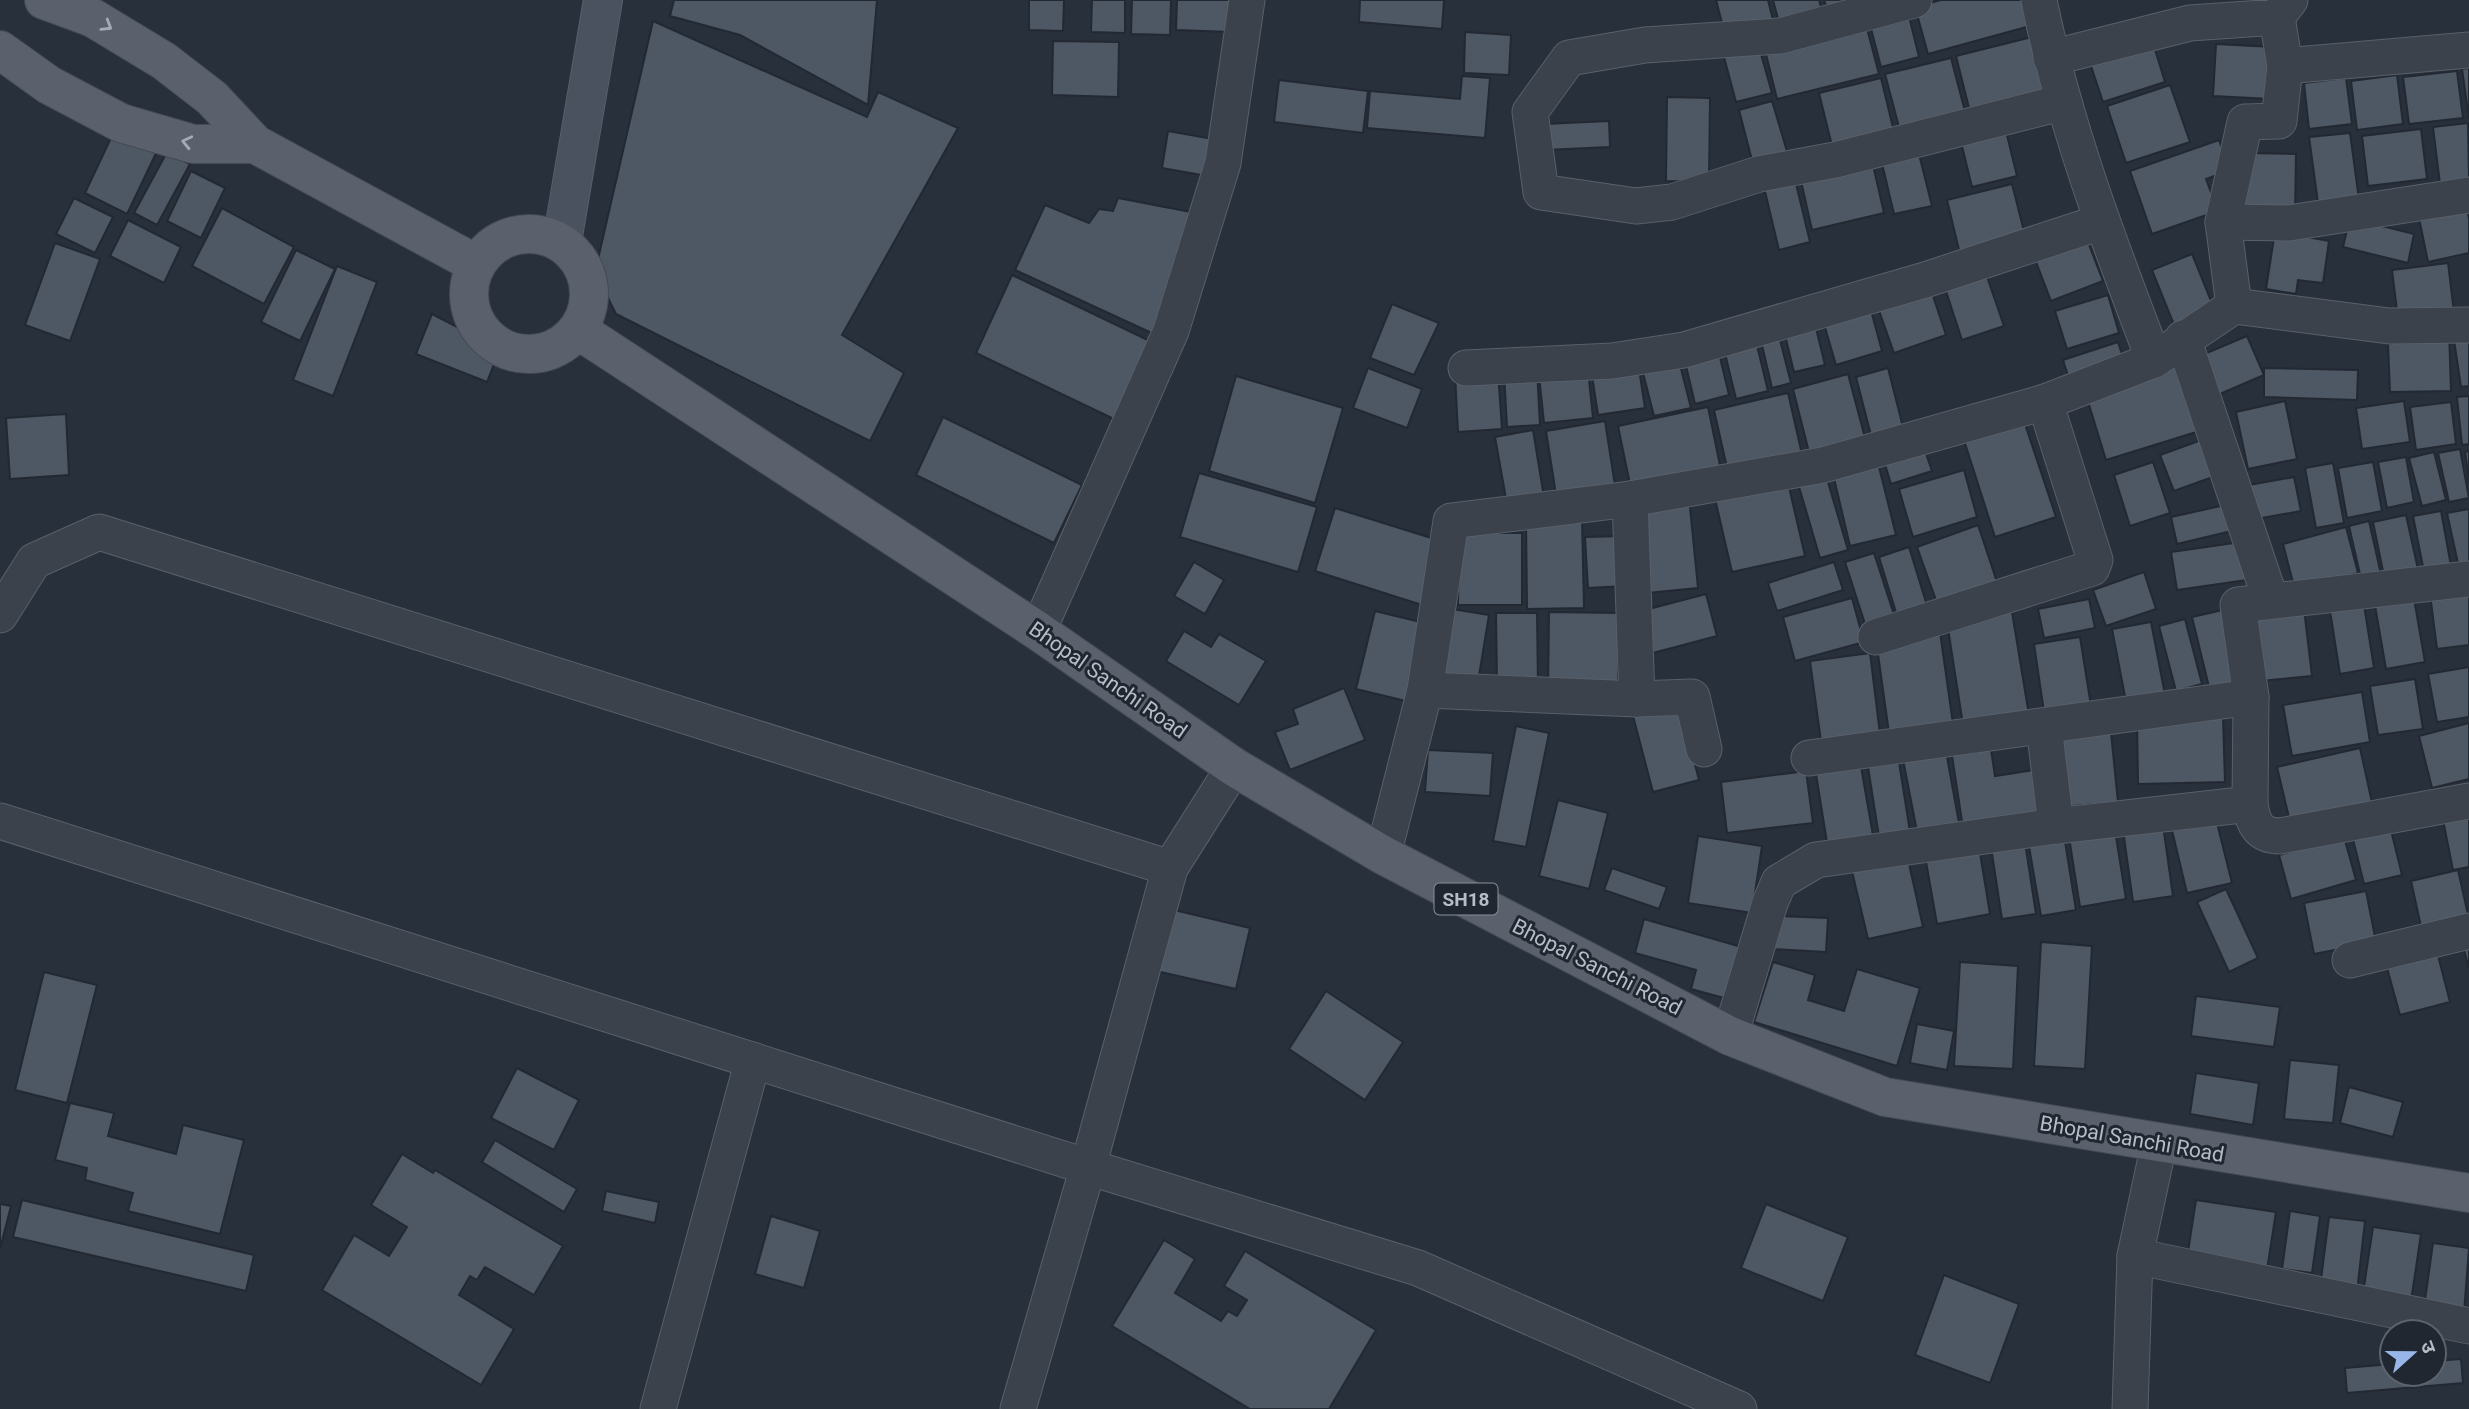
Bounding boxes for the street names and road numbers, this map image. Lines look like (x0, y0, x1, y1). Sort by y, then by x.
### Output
street label: Bhopal Sanchi Road (1025, 617, 1191, 743)
road number: SH18 (1434, 884, 1498, 914)
street label: Bhopal Sanchi Road (1508, 914, 1686, 1020)
street label: Bhopal Sanchi Road (2038, 1111, 2226, 1167)

